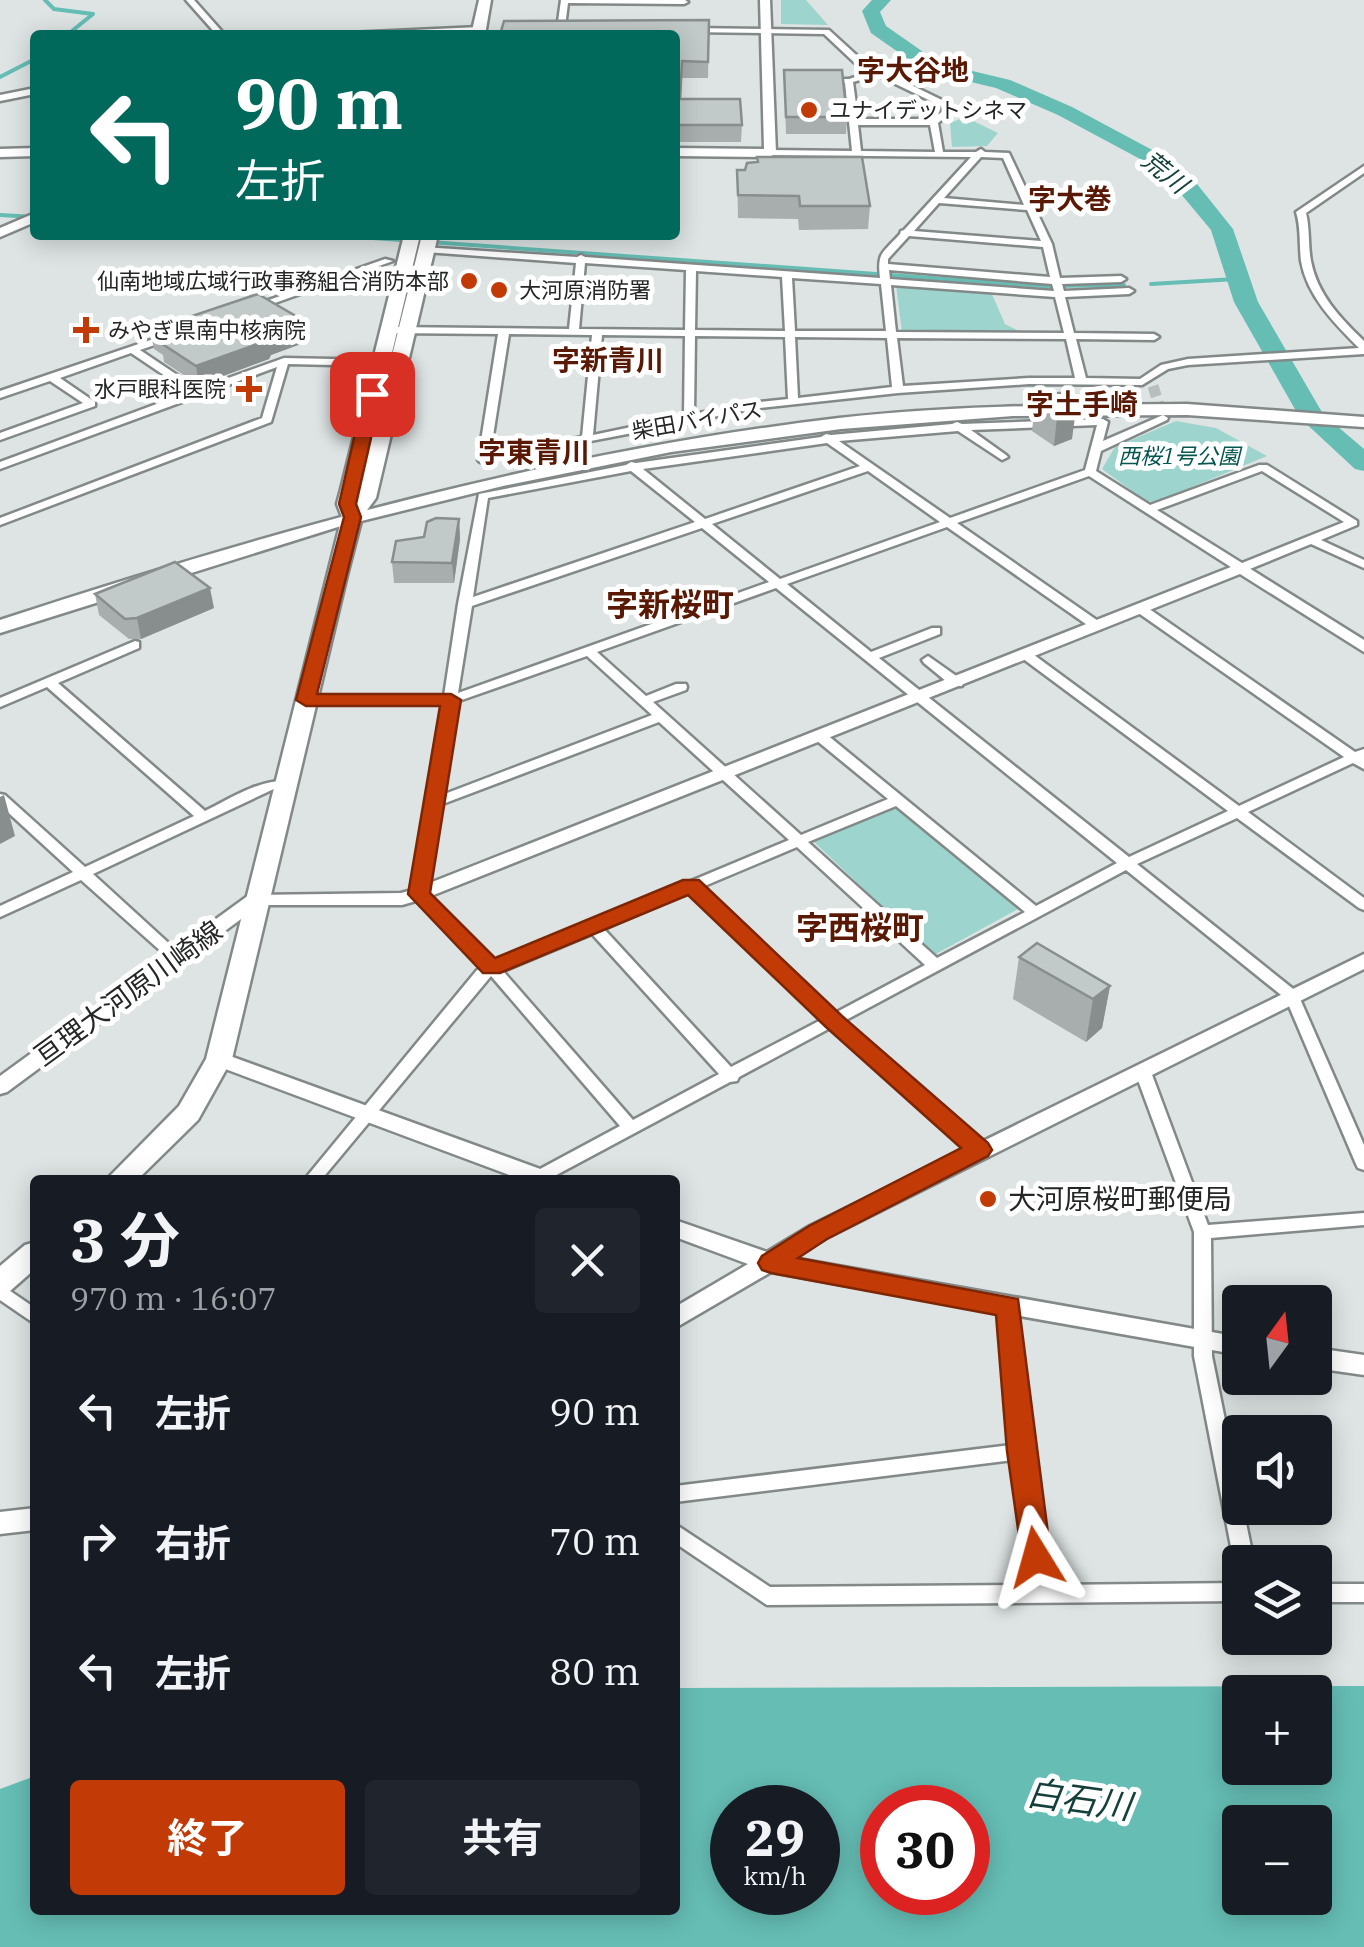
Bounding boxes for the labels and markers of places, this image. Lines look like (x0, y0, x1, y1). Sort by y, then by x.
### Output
place label: ユナイデットシネマ (829, 95, 1027, 124)
marker: ユナイデットシネマ (798, 99, 820, 121)
place label: 仙南地域広域行政事務組合消防本部 (97, 266, 449, 295)
marker: 仙南地域広域行政事務組合消防本部 (458, 270, 480, 292)
place label: 大河原消防署 (519, 275, 651, 304)
marker: 大河原消防署 (488, 279, 510, 301)
place label: みやぎ県南中核病院 (108, 315, 306, 344)
marker: みやぎ県南中核病院 (73, 317, 99, 343)
pin (330, 352, 415, 437)
place label: 水戸眼科医院 (94, 374, 226, 403)
marker: 水戸眼科医院 (236, 376, 262, 402)
place label: 大河原桜町郵便局 (1008, 1180, 1232, 1217)
marker: 大河原桜町郵便局 (977, 1188, 999, 1210)

